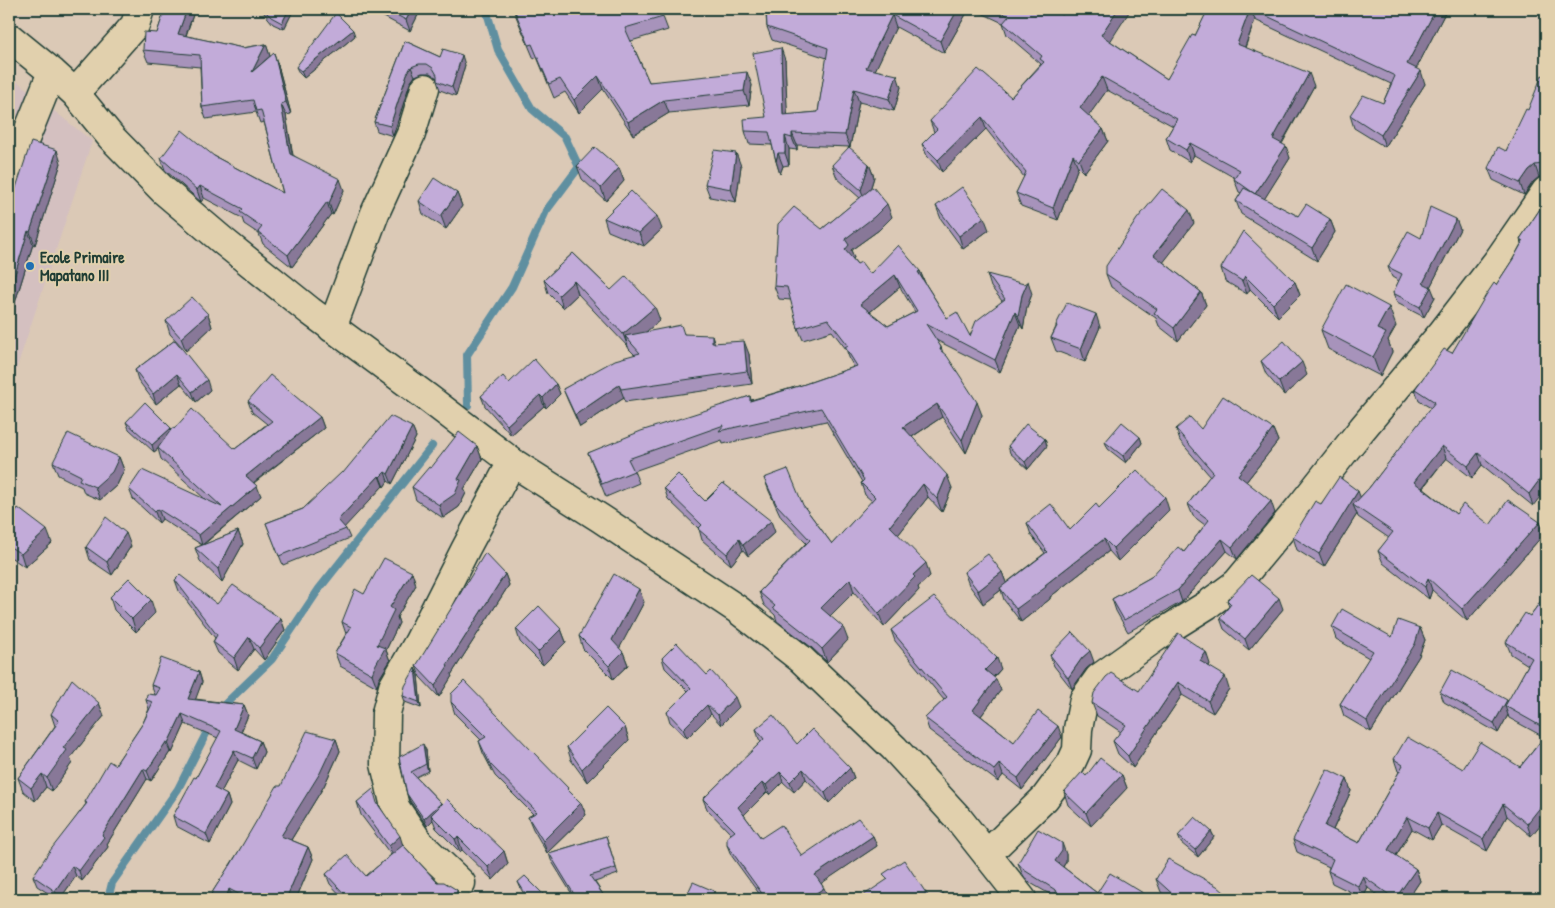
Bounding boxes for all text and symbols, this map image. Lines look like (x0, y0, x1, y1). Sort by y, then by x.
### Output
place label: Ecole Primaire Mapatano III (40, 246, 125, 287)
marker: Ecole Primaire Mapatano III (24, 260, 36, 272)

